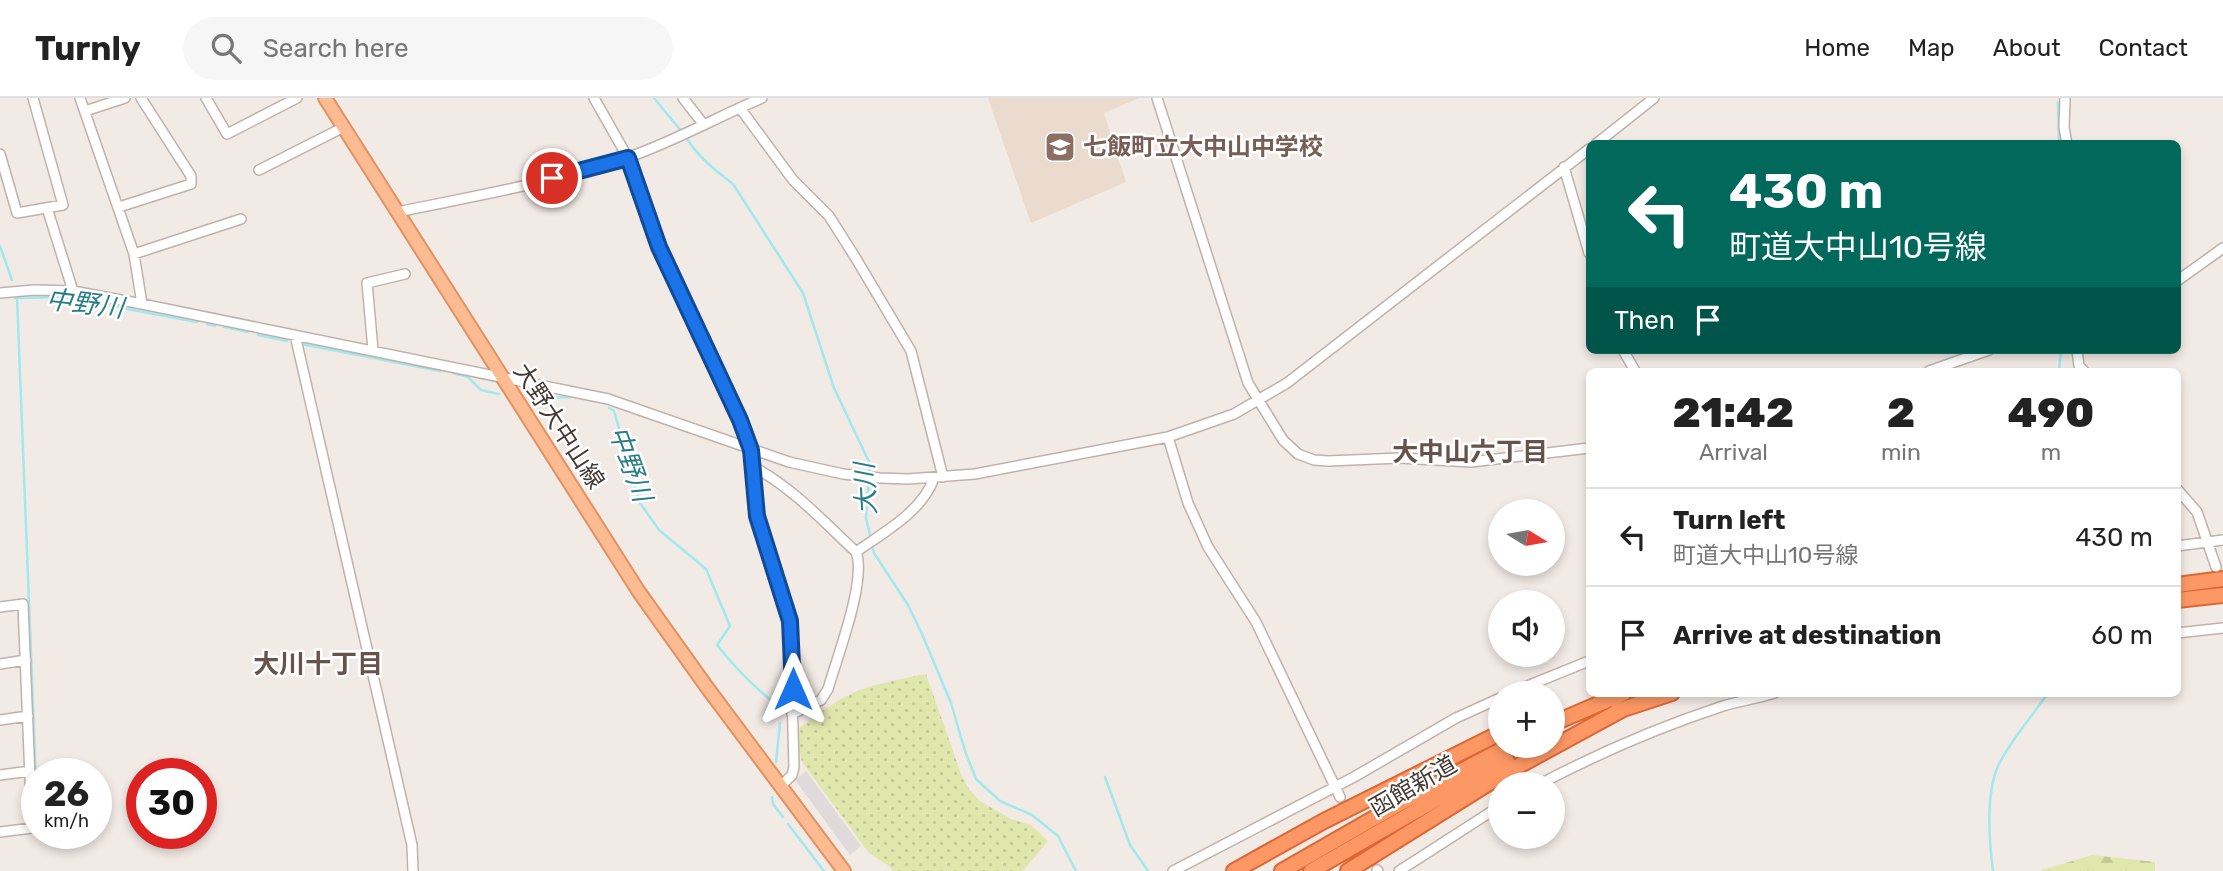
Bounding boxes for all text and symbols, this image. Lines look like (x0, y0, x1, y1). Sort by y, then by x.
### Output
search box (183, 17, 673, 80)
text: Turnly (35, 29, 141, 68)
icon: search (207, 29, 245, 67)
text: Search here (263, 33, 409, 64)
text: Home (1804, 34, 1870, 62)
text: Map (1908, 34, 1955, 62)
text: About (1993, 34, 2061, 62)
text: Contact (2099, 34, 2188, 62)
school or university icon: 七飯町立大中山中学校 (1043, 130, 1077, 164)
place label: 七飯町立大中山中学校 (1083, 133, 1323, 161)
pin (522, 148, 582, 208)
icon: arrive (533, 159, 571, 197)
text: 430 m (1729, 162, 1883, 220)
icon: left (1614, 168, 1705, 259)
text: 町道大中山10号線 (1729, 228, 1987, 266)
water label: 中野川 (44, 284, 129, 325)
icon: arrive (1689, 301, 1727, 339)
text: Then (1614, 305, 1675, 336)
street label: 大野大中山線 (508, 358, 610, 494)
text: 21:42 (1673, 388, 1794, 438)
text: 2 (1887, 388, 1915, 438)
text: 490 (2007, 388, 2094, 438)
water label: 中野川 (602, 422, 659, 509)
district label: 大中山六丁目 (1392, 437, 1548, 468)
text: Arrival (1699, 438, 1768, 466)
text: min (1881, 438, 1921, 466)
text: m (2041, 438, 2061, 466)
water label: 大川 (849, 459, 883, 516)
north arrow (1488, 499, 1564, 576)
map controls (1488, 499, 1565, 849)
text: Turn left (1673, 505, 1785, 536)
icon: left (1614, 518, 1652, 556)
text: 430 m (2075, 522, 2153, 553)
text: 町道大中山10号線 (1673, 541, 1858, 569)
button: sound (1488, 590, 1565, 667)
icon: arrive (1614, 616, 1652, 654)
text: Arrive at destination (1673, 620, 1941, 651)
text: 60 m (2091, 620, 2153, 651)
district label: 大川十丁目 (253, 649, 383, 680)
position arrow (756, 652, 830, 726)
button: + (1488, 681, 1565, 758)
street label: 函館新道 (1364, 750, 1462, 822)
speed limit sign: 30 (126, 758, 217, 849)
button: − (1488, 772, 1565, 849)
text: 26 (44, 773, 89, 815)
text: km/h (44, 810, 89, 832)

